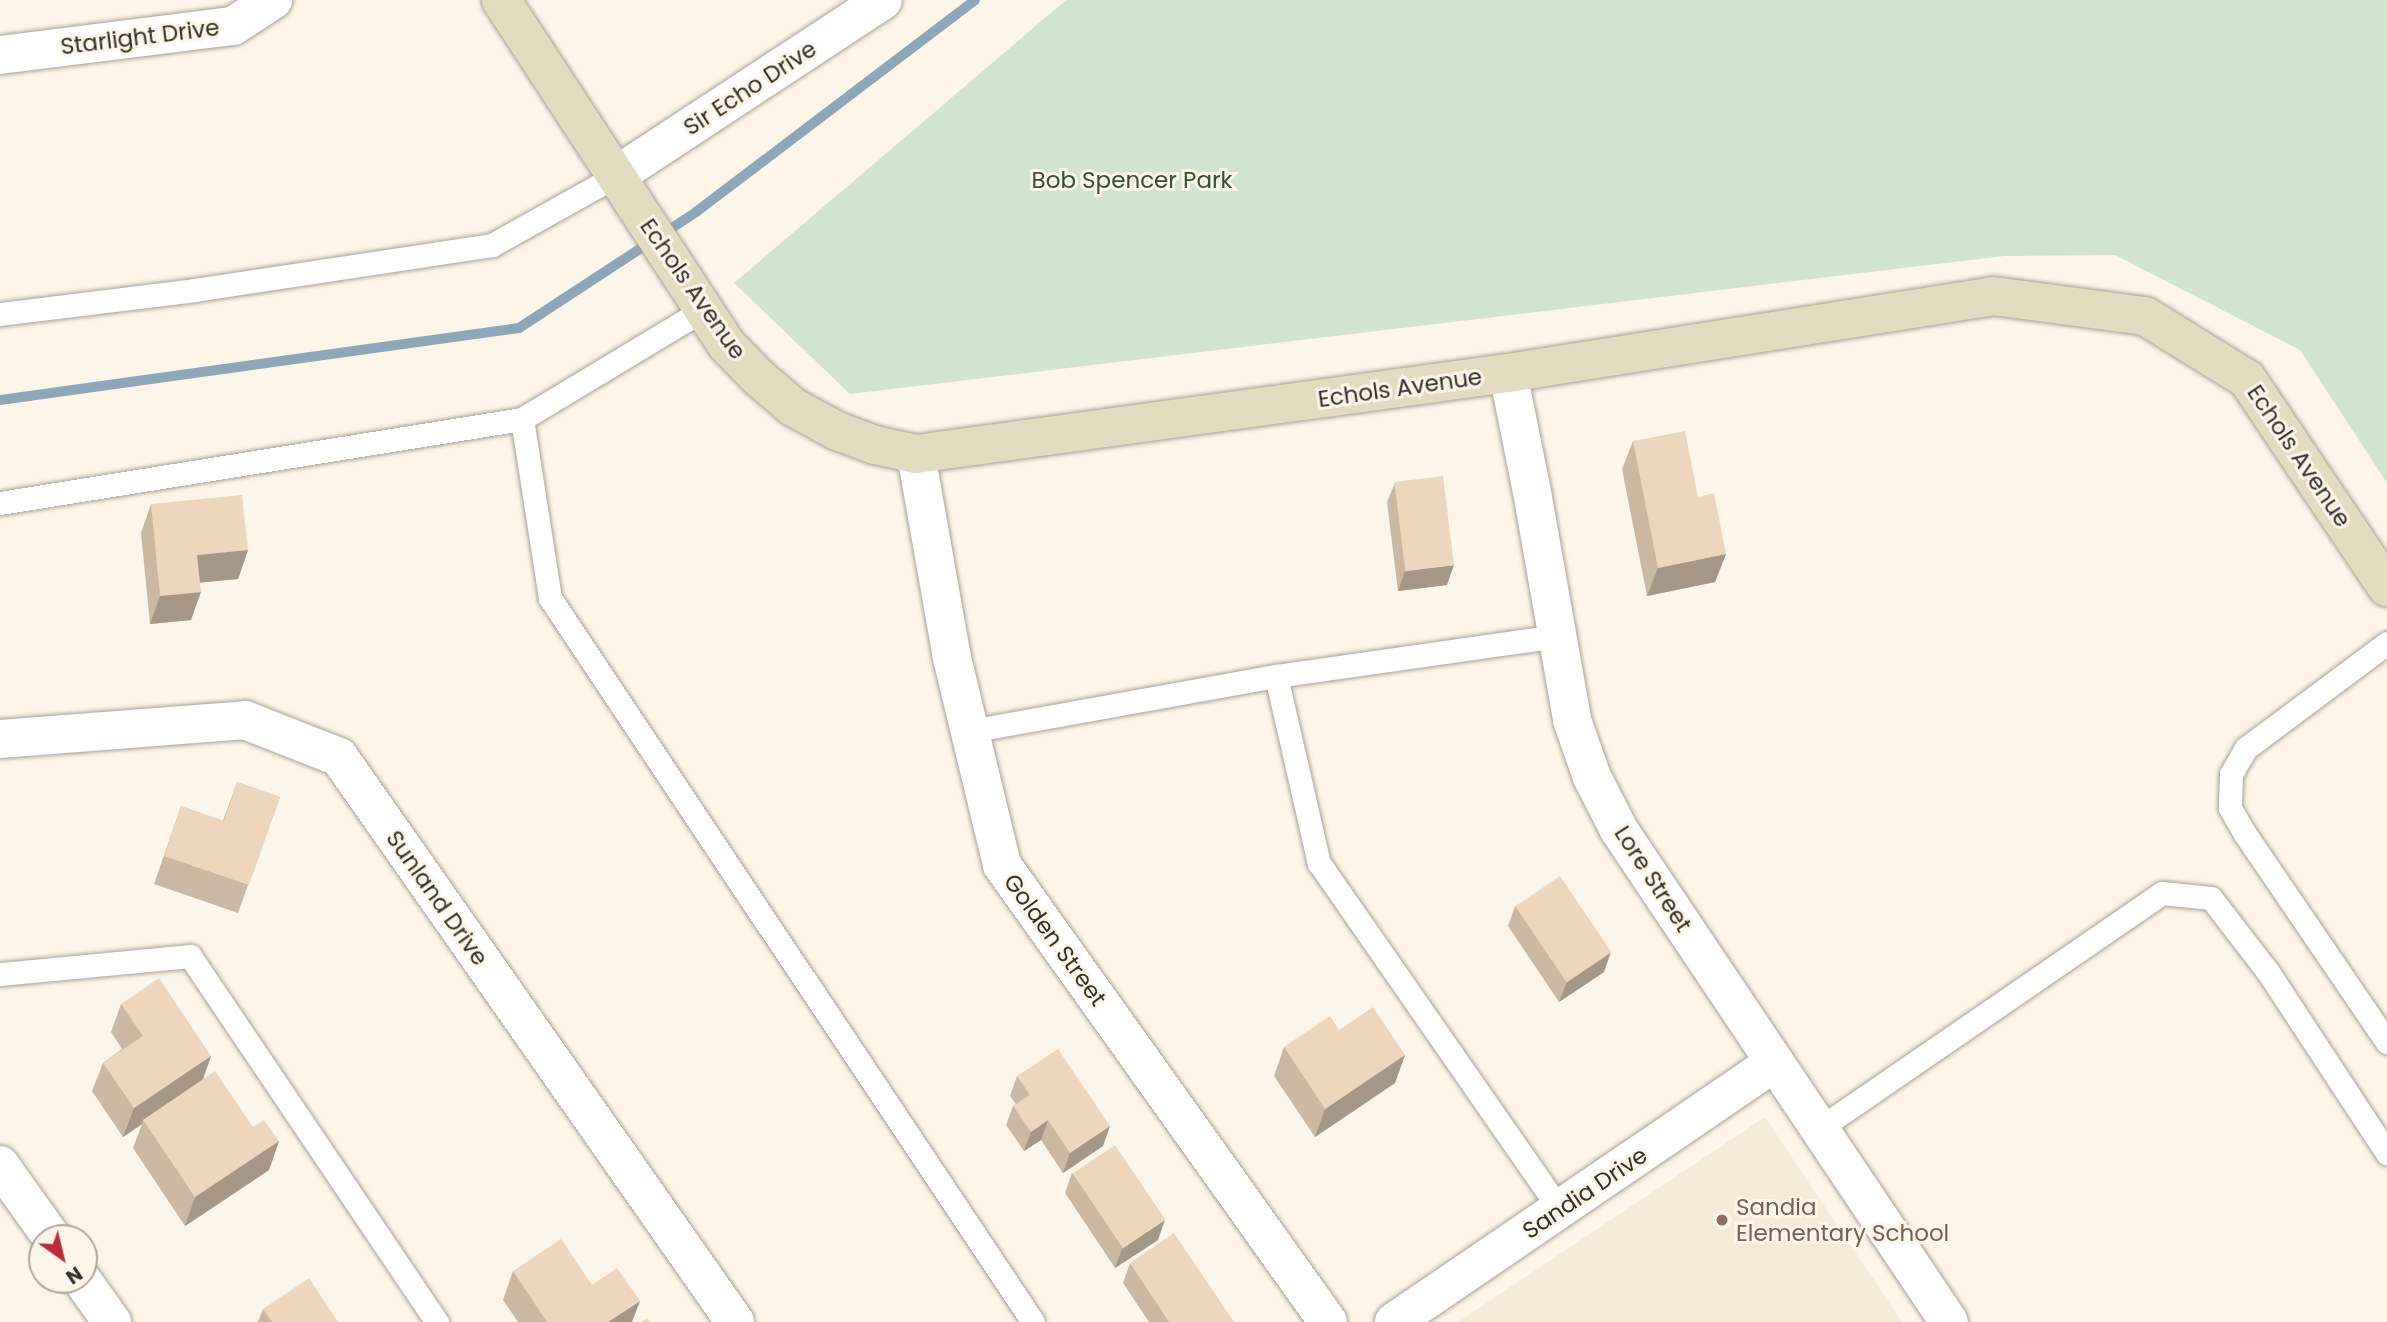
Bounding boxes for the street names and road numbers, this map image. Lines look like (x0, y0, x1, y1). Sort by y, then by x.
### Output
street label: Starlight Drive (59, 14, 221, 60)
street label: Sir Echo Drive (678, 35, 822, 141)
street label: Echols Avenue (634, 213, 752, 365)
street label: Echols Avenue (1316, 363, 1484, 413)
street label: Echols Avenue (2241, 380, 2357, 532)
street label: Lore Street (1608, 821, 1698, 937)
street label: Sunland Drive (380, 825, 494, 971)
street label: Golden Street (998, 869, 1112, 1011)
street label: Sandia Drive (1517, 1141, 1653, 1245)

